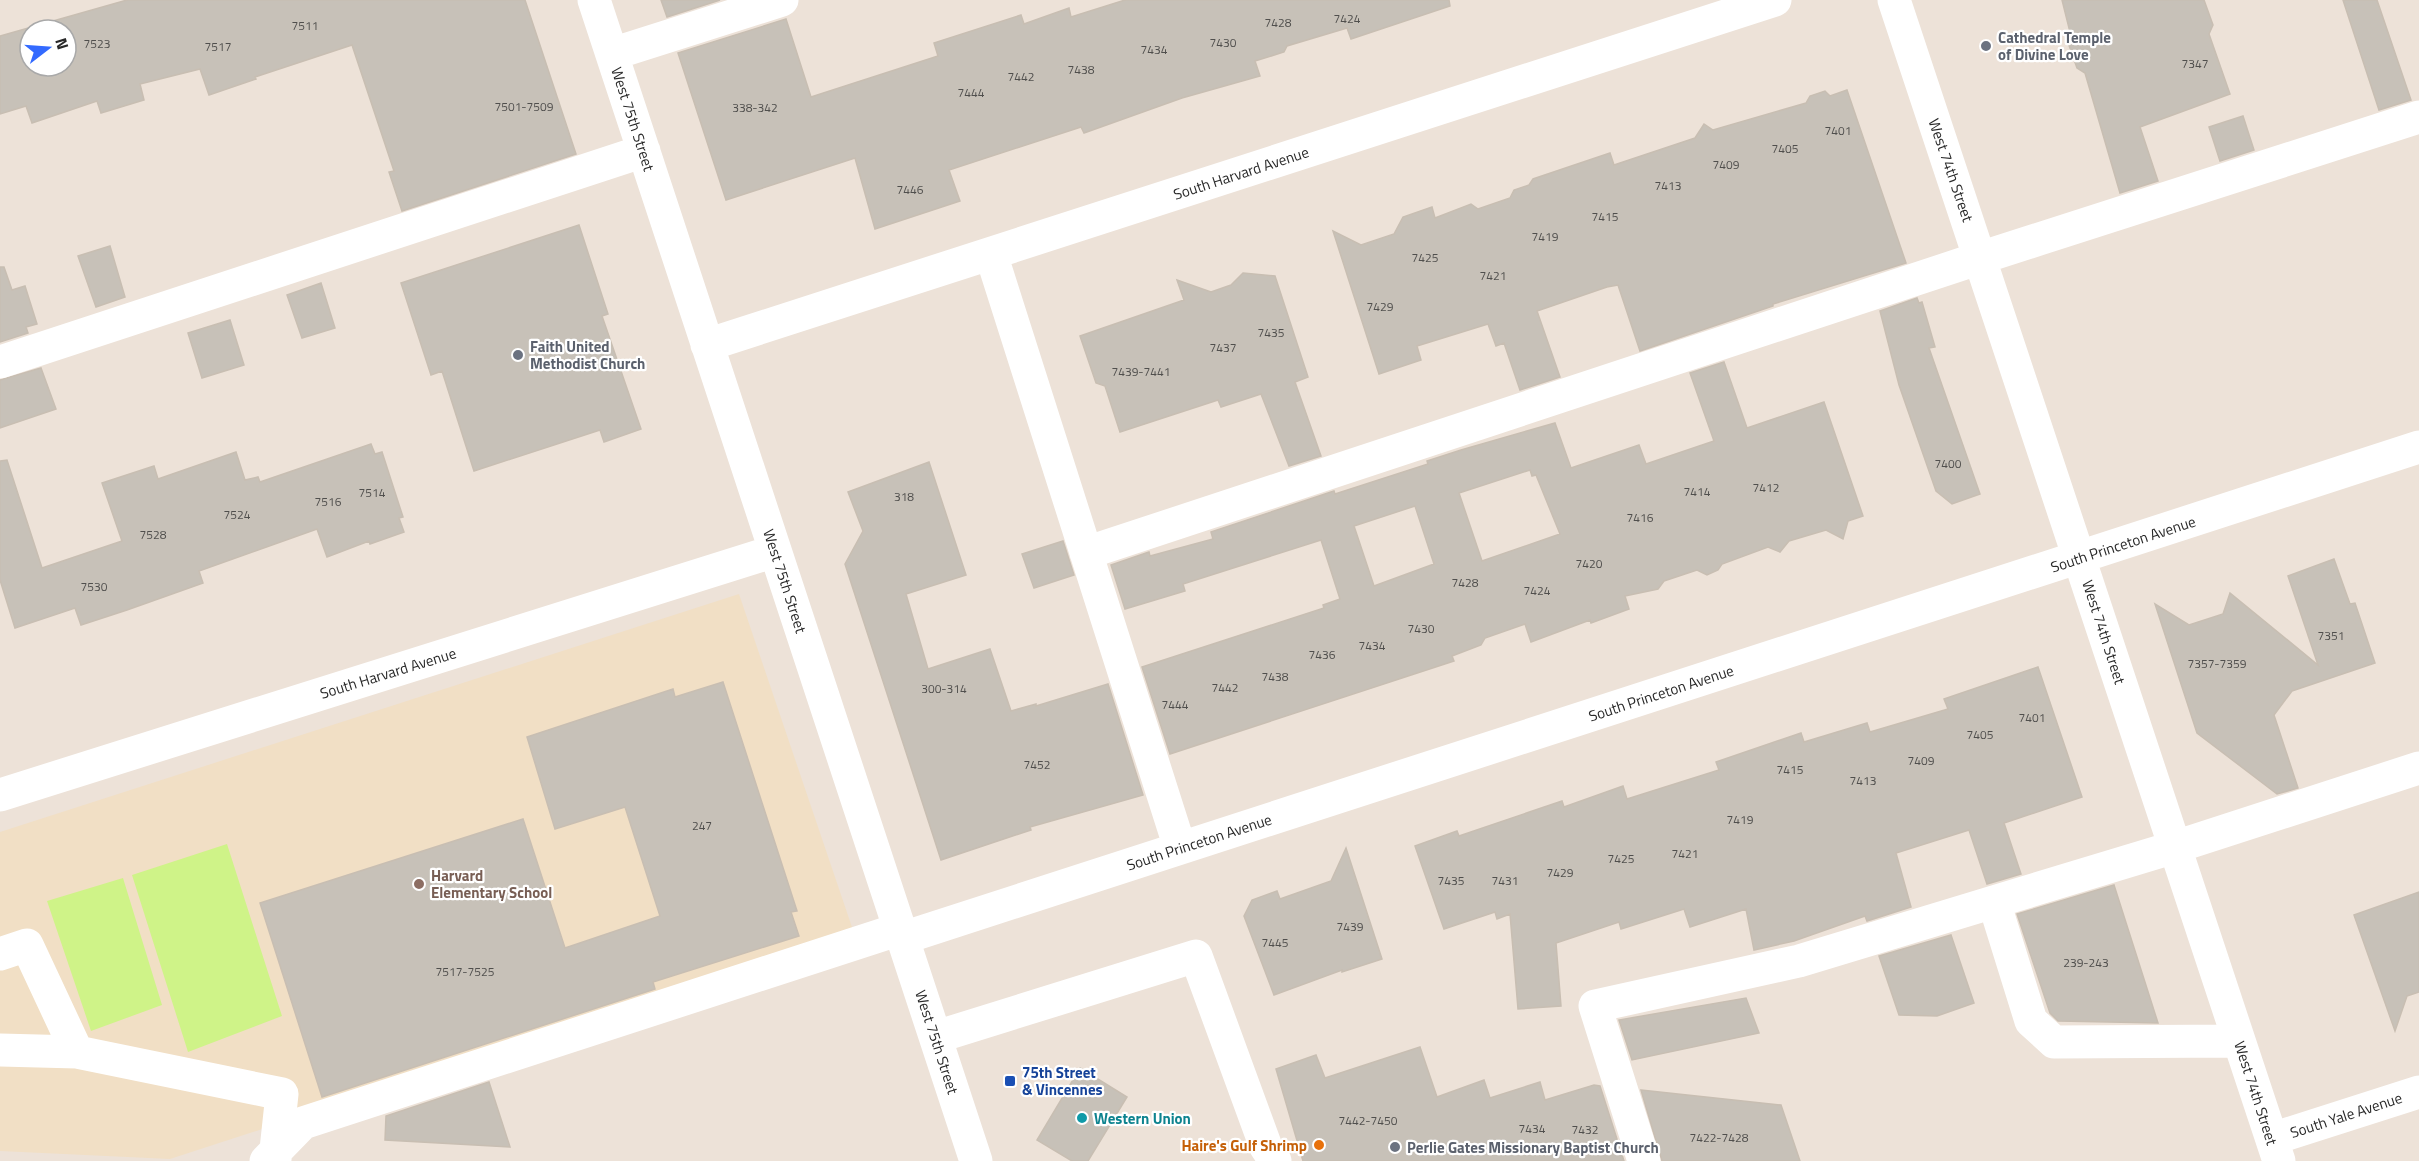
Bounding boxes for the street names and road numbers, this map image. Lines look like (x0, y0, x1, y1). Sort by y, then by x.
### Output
street label: West 75th Street (605, 64, 661, 175)
street label: West 74th Street (1923, 115, 1980, 226)
street label: South Harvard Avenue (1170, 140, 1312, 206)
street label: South Princeton Avenue (2047, 510, 2199, 578)
street label: West 75th Street (757, 526, 813, 637)
street label: West 74th Street (2076, 577, 2132, 688)
street label: South Harvard Avenue (317, 641, 459, 705)
street label: South Princeton Avenue (1585, 659, 1737, 727)
street label: South Princeton Avenue (1123, 808, 1275, 876)
street label: West 75th Street (909, 987, 965, 1098)
street label: West 74th Street (2228, 1038, 2284, 1149)
street label: South Yale Avenue (2287, 1086, 2405, 1144)

